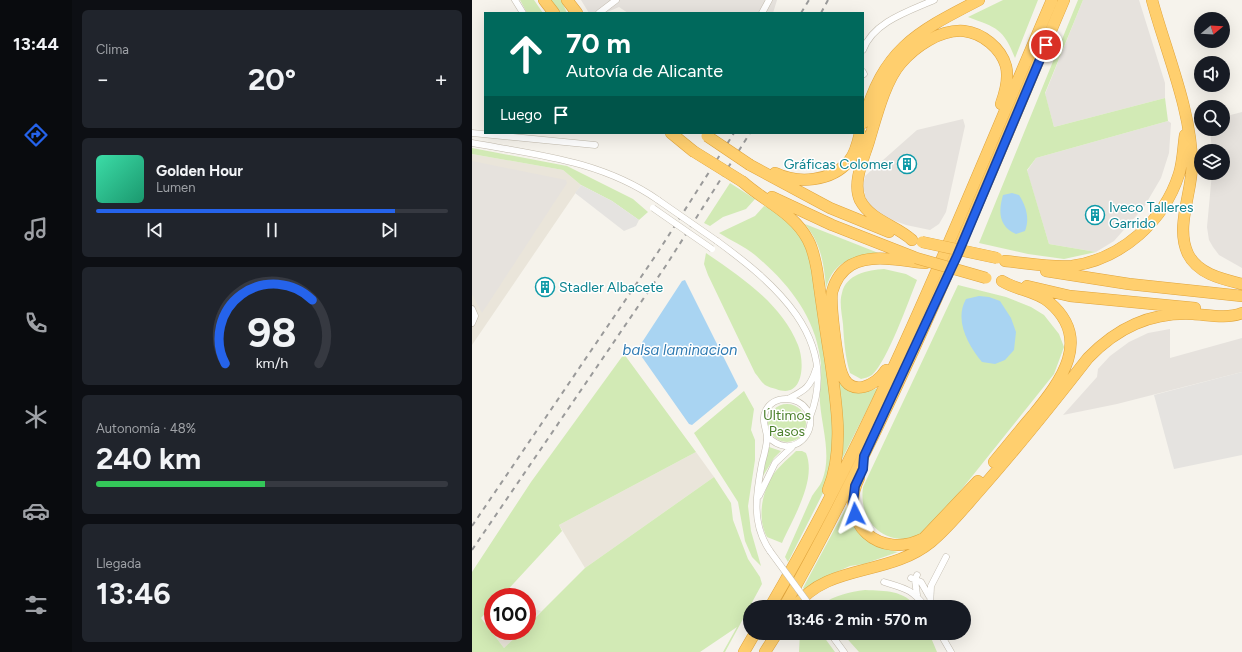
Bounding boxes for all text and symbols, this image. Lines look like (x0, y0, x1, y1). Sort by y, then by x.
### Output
north arrow (1194, 12, 1230, 48)
map controls (1194, 12, 1230, 180)
text: 70 m (566, 26, 631, 60)
icon: ahead (500, 28, 552, 80)
pin (1029, 28, 1063, 62)
text: 13:44 (13, 33, 59, 55)
icon: arrive (1035, 34, 1057, 56)
text: Clima (96, 42, 129, 57)
button: sound (1194, 56, 1230, 92)
text: Autovía de Alicante (566, 60, 723, 82)
text: 20° (248, 61, 296, 98)
text: − (96, 66, 110, 93)
text: + (434, 66, 448, 93)
button: search (1194, 100, 1230, 136)
icon: arrive (550, 104, 572, 126)
text: Luego (500, 106, 542, 124)
icon: directions (22, 121, 50, 149)
button: layers (1194, 144, 1230, 180)
building icon: Gráficas Colomer (896, 153, 918, 175)
place label: Gráficas Colomer (784, 156, 893, 173)
text: Golden Hour (156, 162, 243, 180)
text: Lumen (156, 180, 195, 195)
place label: Iveco Talleres Garrido (1109, 199, 1193, 232)
building icon: Iveco Talleres Garrido (1084, 204, 1106, 226)
icon: music (22, 215, 50, 243)
icon: previous (144, 219, 166, 241)
icon: pause (261, 219, 283, 241)
icon: next (378, 219, 400, 241)
building icon: Stadler Albacete (534, 276, 556, 298)
place label: Stadler Albacete (559, 279, 663, 296)
text: 98 (247, 307, 297, 357)
icon: phone (22, 309, 50, 337)
water label: balsa laminacion (623, 341, 737, 359)
text: km/h (256, 354, 288, 372)
icon: climate (22, 403, 50, 431)
park label: Últimos Pasos (763, 407, 811, 440)
text: Autonomía · 48% (96, 421, 196, 436)
text: 240 km (96, 440, 201, 477)
position arrow (834, 493, 876, 535)
icon: car (22, 497, 50, 525)
text: Llegada (96, 556, 141, 571)
text: 13:46 (96, 575, 171, 612)
speed limit sign: 100 (484, 588, 536, 640)
icon: filters (22, 591, 50, 619)
text: 13:46 · 2 min · 570 m (787, 611, 927, 629)

